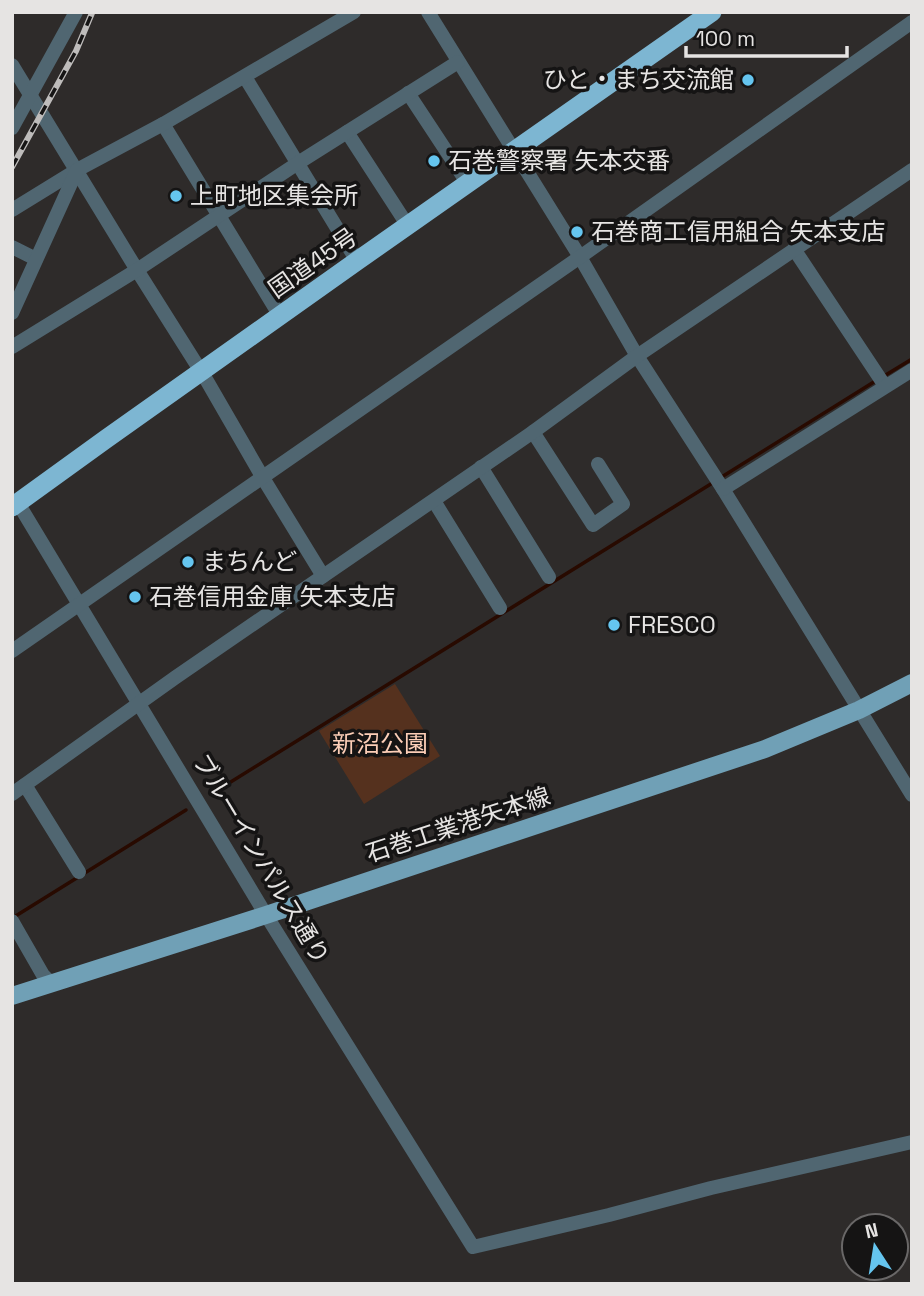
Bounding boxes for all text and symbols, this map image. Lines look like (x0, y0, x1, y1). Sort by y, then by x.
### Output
scale bar (686, 14, 847, 58)
text: 100 m (696, 25, 755, 52)
place label: ひと・まち交流館 (543, 64, 734, 95)
marker: ひと・まち交流館 (740, 72, 756, 88)
place label: 石巻警察署 矢本交番 (448, 145, 670, 176)
marker: 石巻警察署 矢本交番 (426, 153, 442, 169)
place label: 上町地区集会所 (190, 180, 358, 211)
marker: 上町地区集会所 (168, 188, 184, 204)
place label: 石巻商工信用組合 矢本支店 (591, 216, 885, 247)
street label: 国道45号 (262, 221, 363, 304)
marker: 石巻商工信用組合 矢本支店 (569, 224, 585, 240)
place label: まちんど (202, 546, 297, 577)
marker: まちんど (180, 554, 196, 570)
place label: 石巻信用金庫 矢本支店 (149, 581, 395, 612)
marker: 石巻信用金庫 矢本支店 (127, 589, 143, 605)
place label: FRESCO (628, 609, 716, 640)
marker: FRESCO (606, 617, 622, 633)
park label: 新沼公園 (332, 728, 428, 759)
street label: ブルーインパルス通り (186, 748, 337, 970)
street label: 石巻工業港矢本線 (362, 780, 554, 869)
north arrow (840, 1212, 910, 1282)
text: N (863, 1217, 880, 1244)

